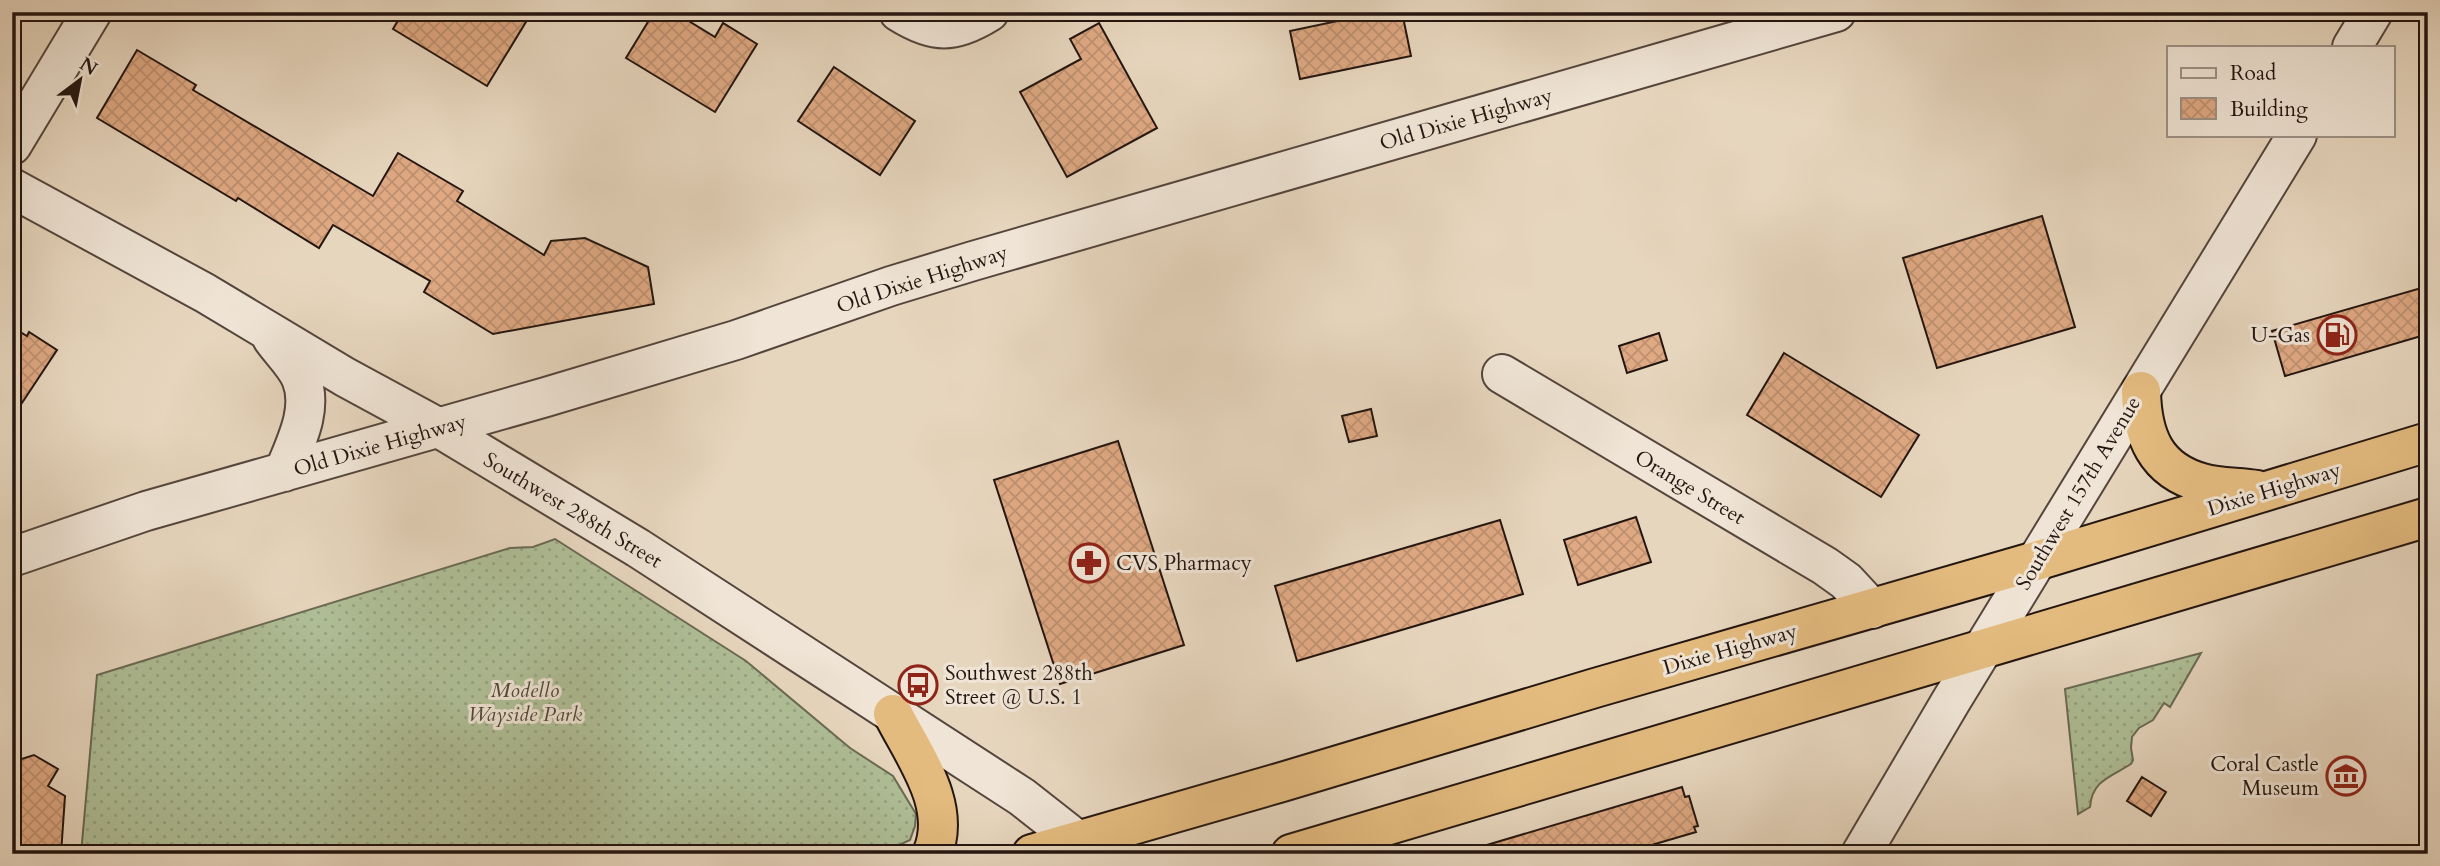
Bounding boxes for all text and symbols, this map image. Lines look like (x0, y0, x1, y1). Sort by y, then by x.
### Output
north arrow (46, 46, 116, 116)
legend (2167, 46, 2394, 136)
text: N (75, 51, 103, 82)
text: Road (2230, 59, 2276, 88)
street label: Old Dixie Highway (1376, 81, 1556, 158)
text: Building (2230, 95, 2308, 124)
street label: Old Dixie Highway (833, 238, 1012, 321)
fuel station icon: U-Gas (2316, 314, 2358, 356)
place label: U-Gas (2251, 321, 2310, 350)
street label: Southwest 157th Avenue (2009, 391, 2148, 596)
street label: Old Dixie Highway (290, 407, 470, 484)
street label: Orange Street (1629, 443, 1751, 532)
street label: Southwest 288th Street (478, 446, 668, 576)
street label: Dixie Highway (2204, 455, 2344, 524)
pharmacy icon: CVS Pharmacy (1068, 542, 1110, 584)
place label: CVS Pharmacy (1116, 549, 1252, 578)
street label: Dixie Highway (1660, 616, 1801, 682)
place label: Southwest 288th Street @ U.S. 1 (945, 659, 1093, 712)
bus stop icon: Southwest 288th Street @ U.S. 1 (897, 664, 939, 706)
park label: Modello Wayside Park (468, 676, 583, 729)
place label: Coral Castle Museum (2210, 750, 2319, 803)
museum icon: Coral Castle Museum (2325, 755, 2367, 797)

